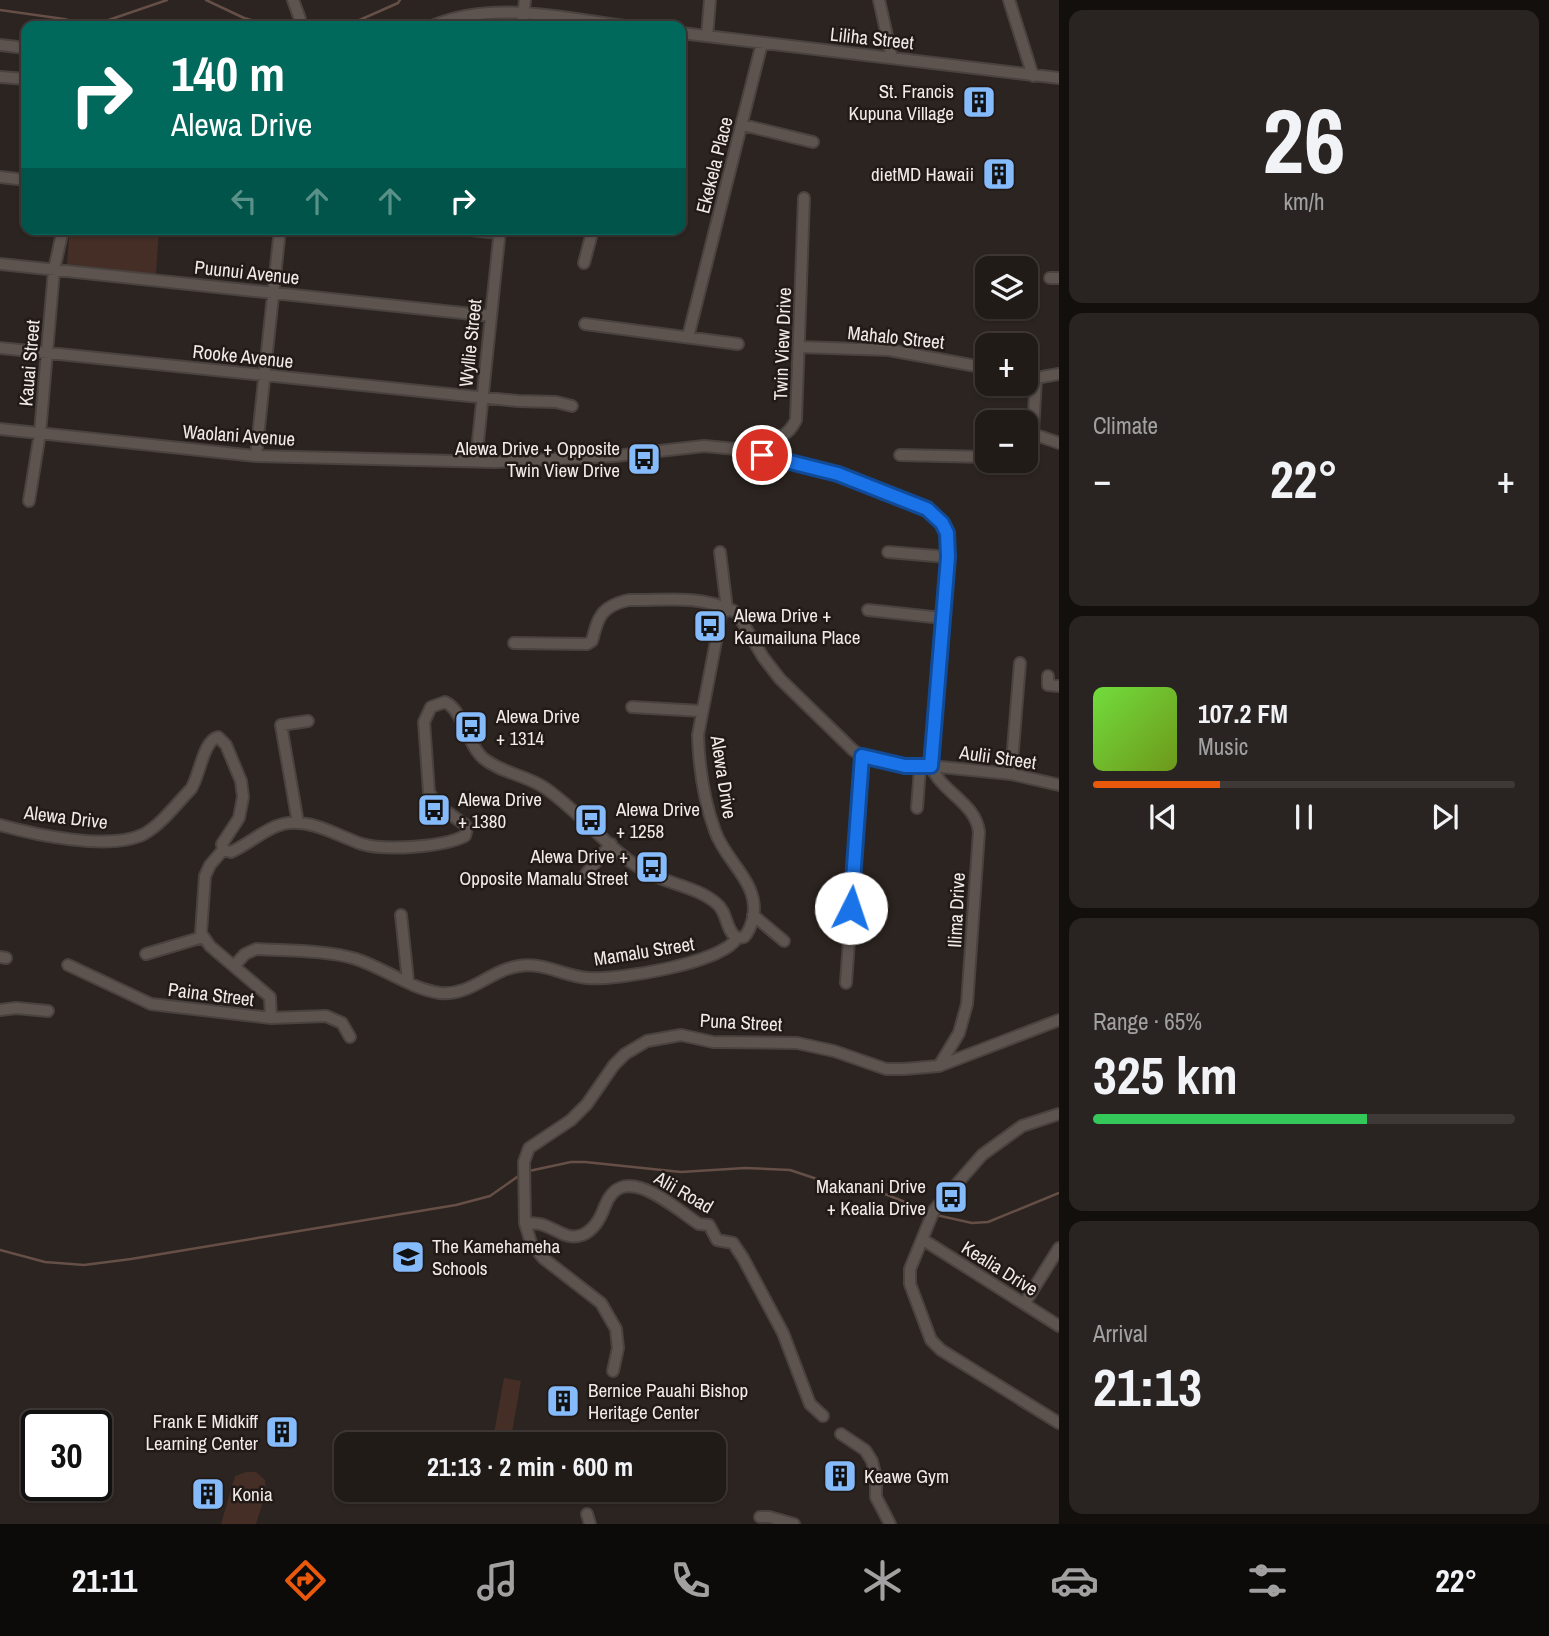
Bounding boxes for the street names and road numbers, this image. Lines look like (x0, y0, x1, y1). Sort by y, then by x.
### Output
street label: Liliha Street (829, 21, 916, 55)
street label: Ekekela Place (689, 114, 739, 216)
street label: Puunui Avenue (193, 254, 301, 290)
street label: Twin View Drive (767, 287, 797, 401)
street label: Wyllie Street (452, 297, 488, 388)
street label: Kauai Street (12, 318, 46, 407)
street label: Mahalo Street (846, 319, 946, 355)
street label: Rooke Avenue (191, 338, 295, 374)
street label: Waolani Avenue (182, 418, 296, 452)
street label: Alewa Drive (704, 733, 743, 821)
street label: Aulii Street (957, 739, 1039, 775)
street label: Alewa Drive (22, 799, 109, 835)
street label: Ilima Drive (941, 872, 971, 948)
street label: Mamalu Street (592, 930, 697, 972)
street label: Paina Street (166, 976, 256, 1012)
street label: Puna Street (699, 1007, 783, 1037)
street label: Alii Road (649, 1164, 718, 1219)
street label: Kealia Drive (957, 1234, 1043, 1302)

